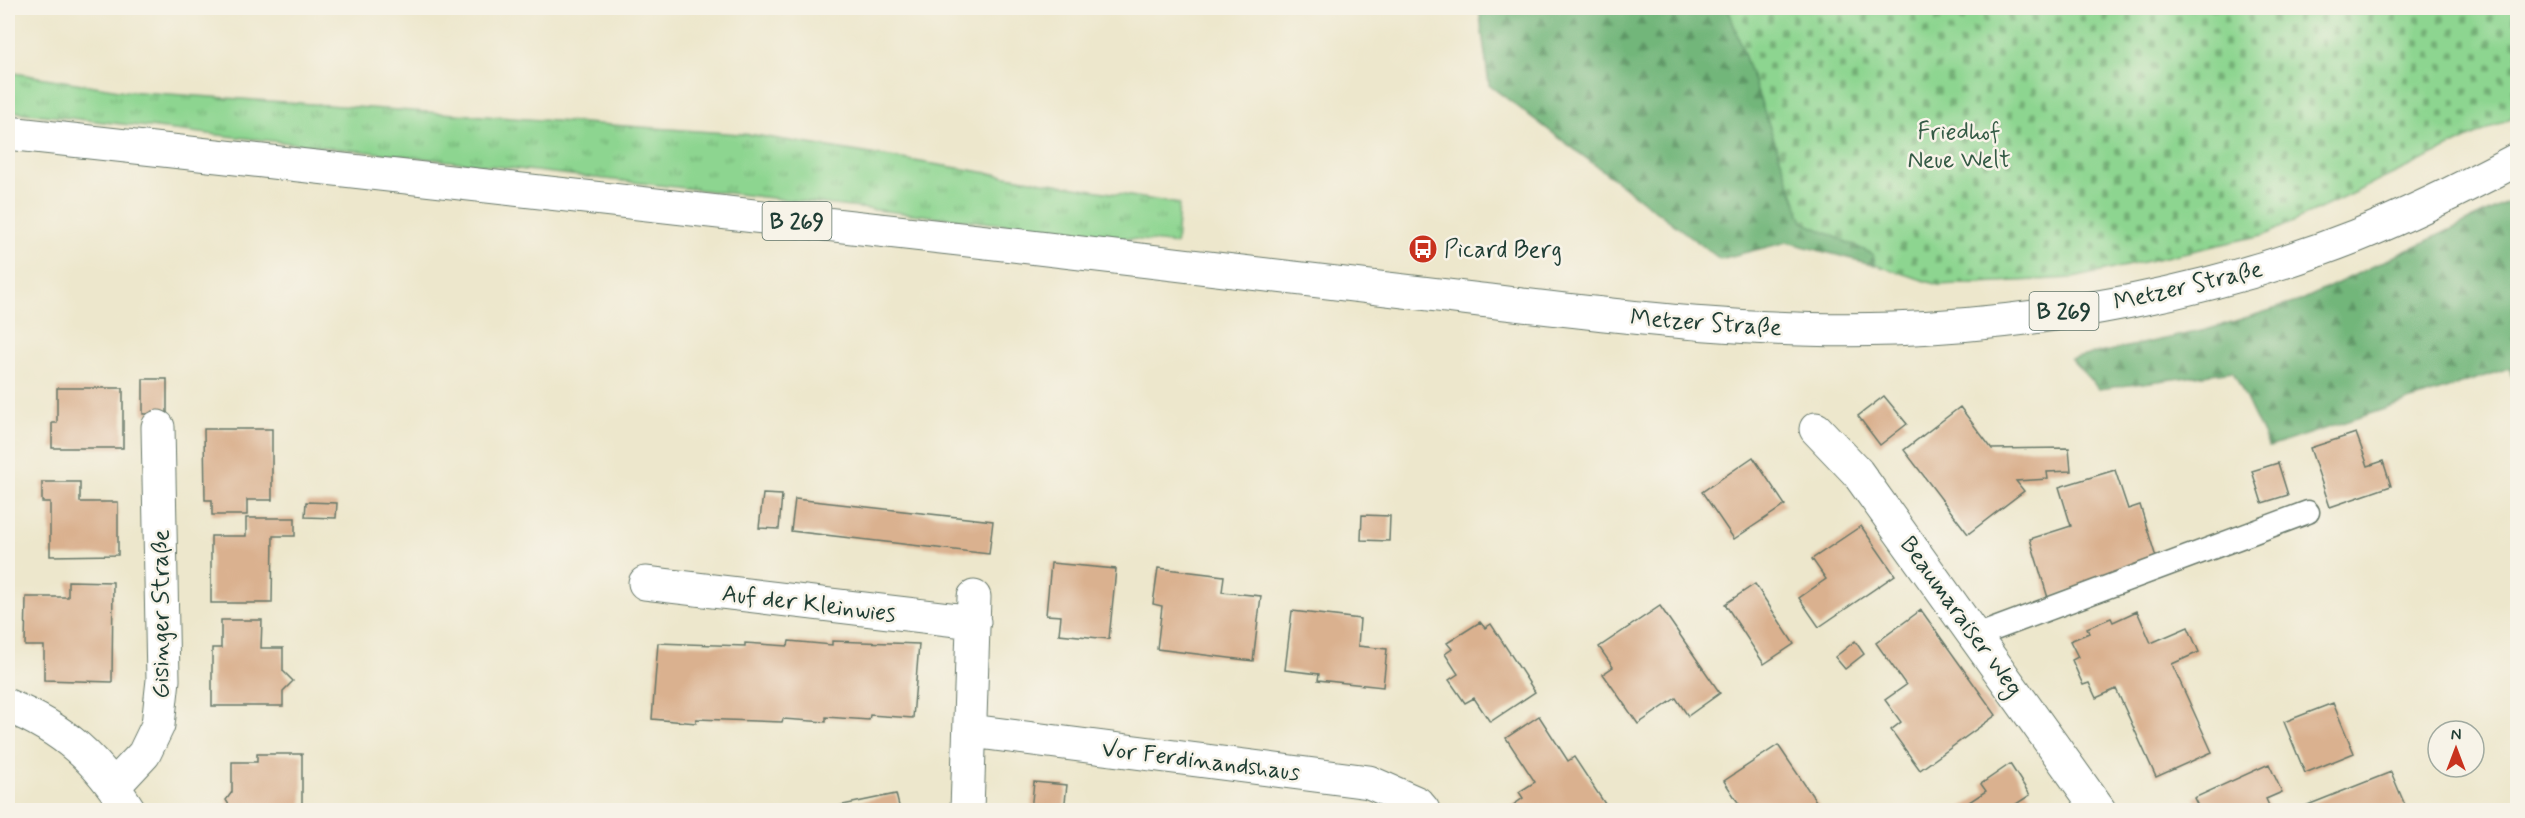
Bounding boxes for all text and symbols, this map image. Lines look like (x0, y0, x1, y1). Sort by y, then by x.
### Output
park label: Friedhof Neue Welt (1907, 117, 2011, 176)
road number: B 269 (762, 202, 832, 240)
bus stop icon: Picard Berg (1407, 233, 1439, 265)
place label: Picard Berg (1444, 235, 1562, 266)
street label: Metzer Straße (2111, 254, 2266, 319)
road number: B 269 (2030, 292, 2098, 330)
street label: Metzer Straße (1629, 303, 1783, 344)
street label: Gisinger Straße (146, 529, 177, 699)
street label: Beaumaraiser Weg (1891, 531, 2029, 704)
street label: Auf der Kleinwies (720, 578, 897, 631)
north arrow (2426, 719, 2486, 779)
text: N (2451, 725, 2461, 746)
street label: Vor Ferdinandshaus (1100, 734, 1302, 789)

